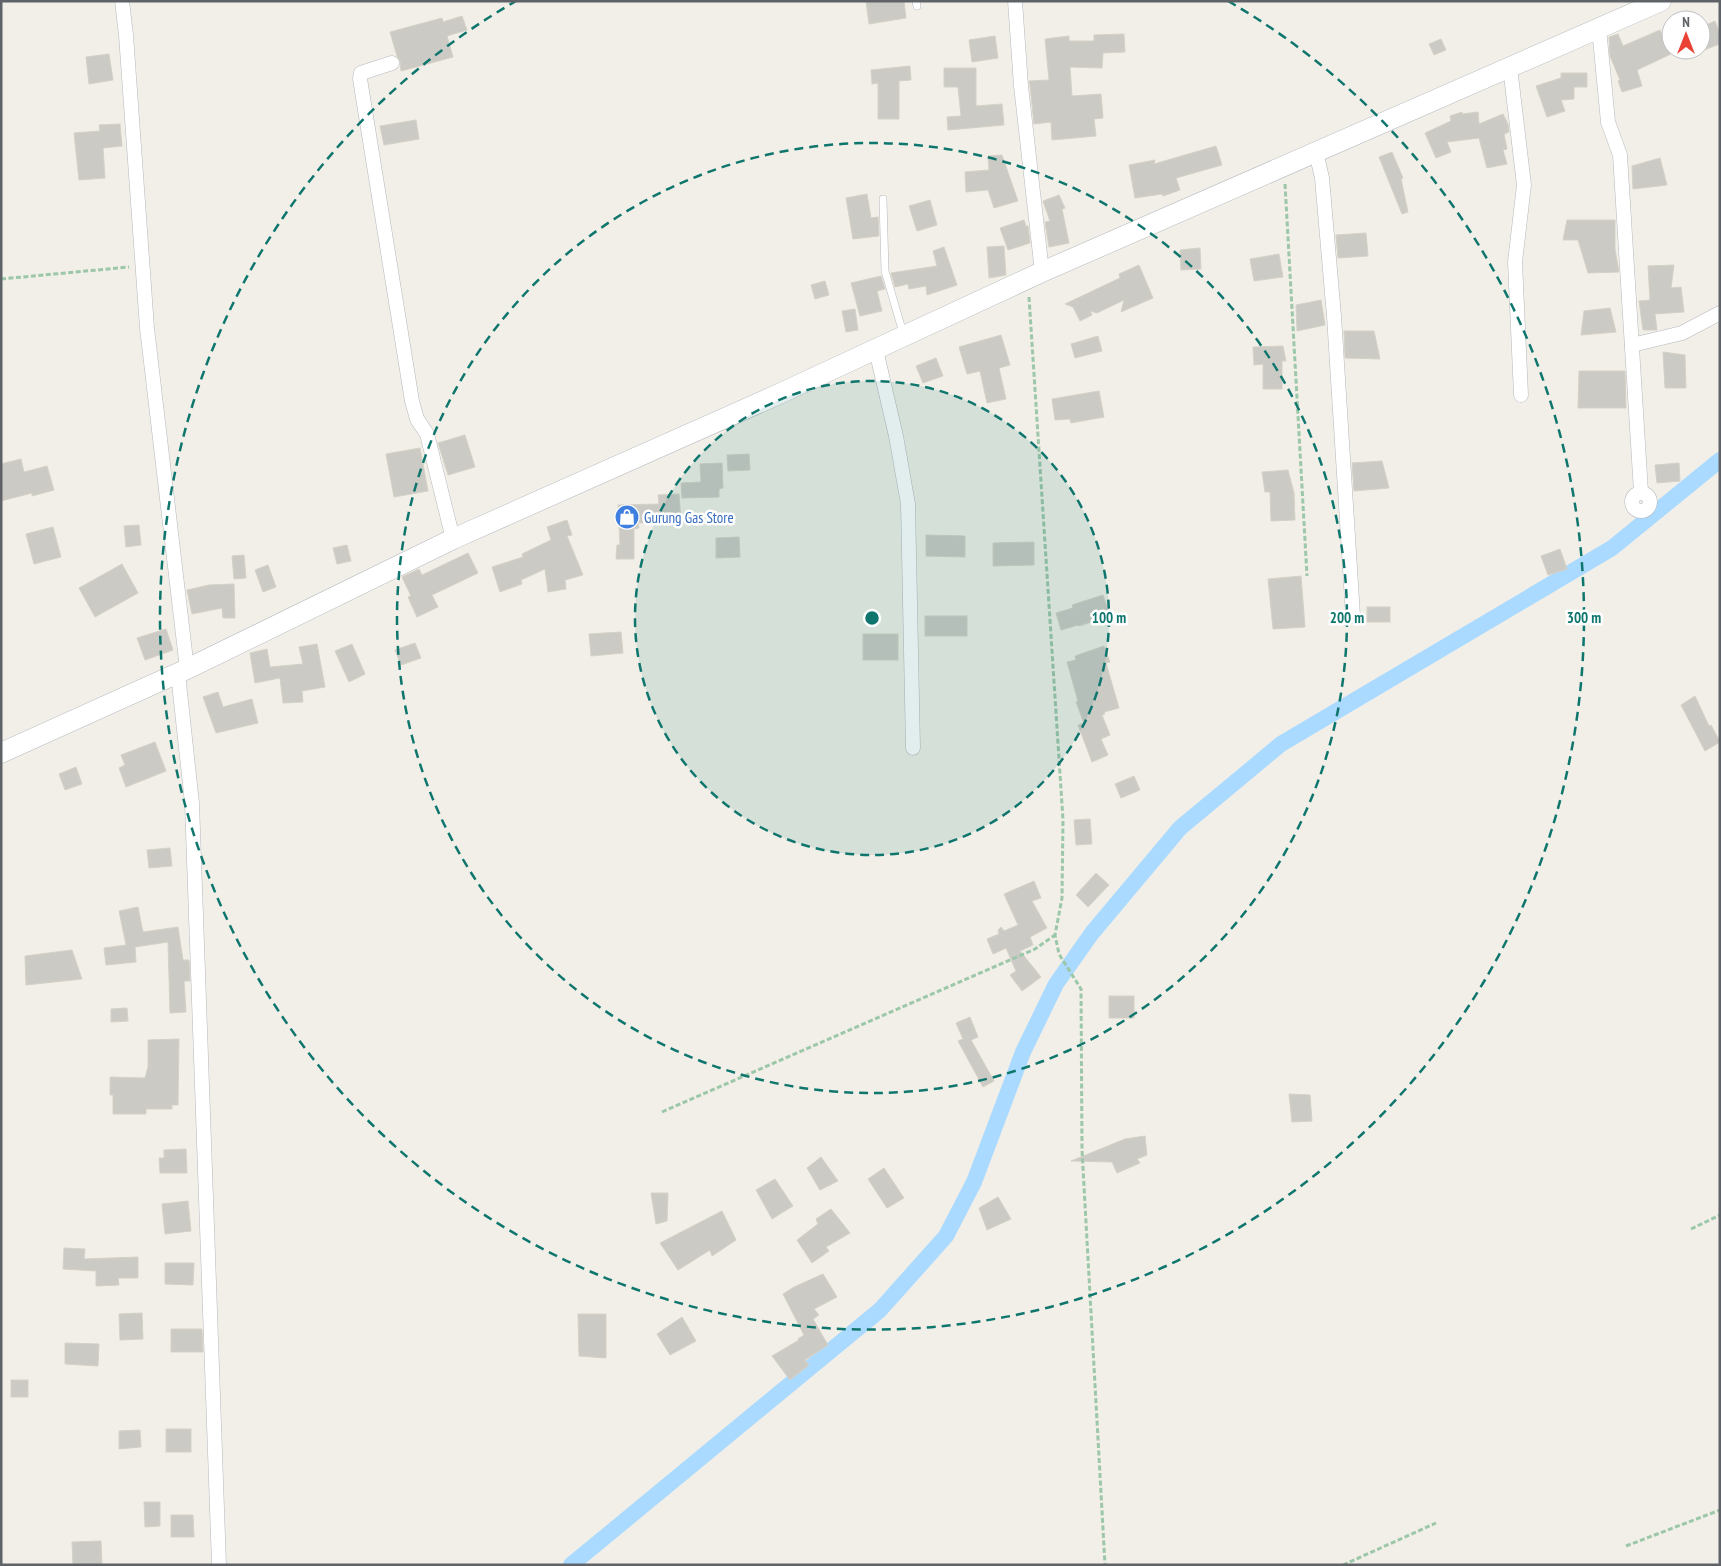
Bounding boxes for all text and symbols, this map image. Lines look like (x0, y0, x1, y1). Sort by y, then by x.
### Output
north arrow (1661, 10, 1711, 60)
text: N (1682, 13, 1690, 31)
shop icon: Gurung Gas Store (614, 504, 640, 530)
place label: Gurung Gas Store (644, 508, 734, 527)
text: 100 m (1092, 608, 1126, 627)
text: 200 m (1330, 608, 1364, 627)
text: 300 m (1567, 608, 1601, 627)
centre of rings (863, 609, 881, 627)

